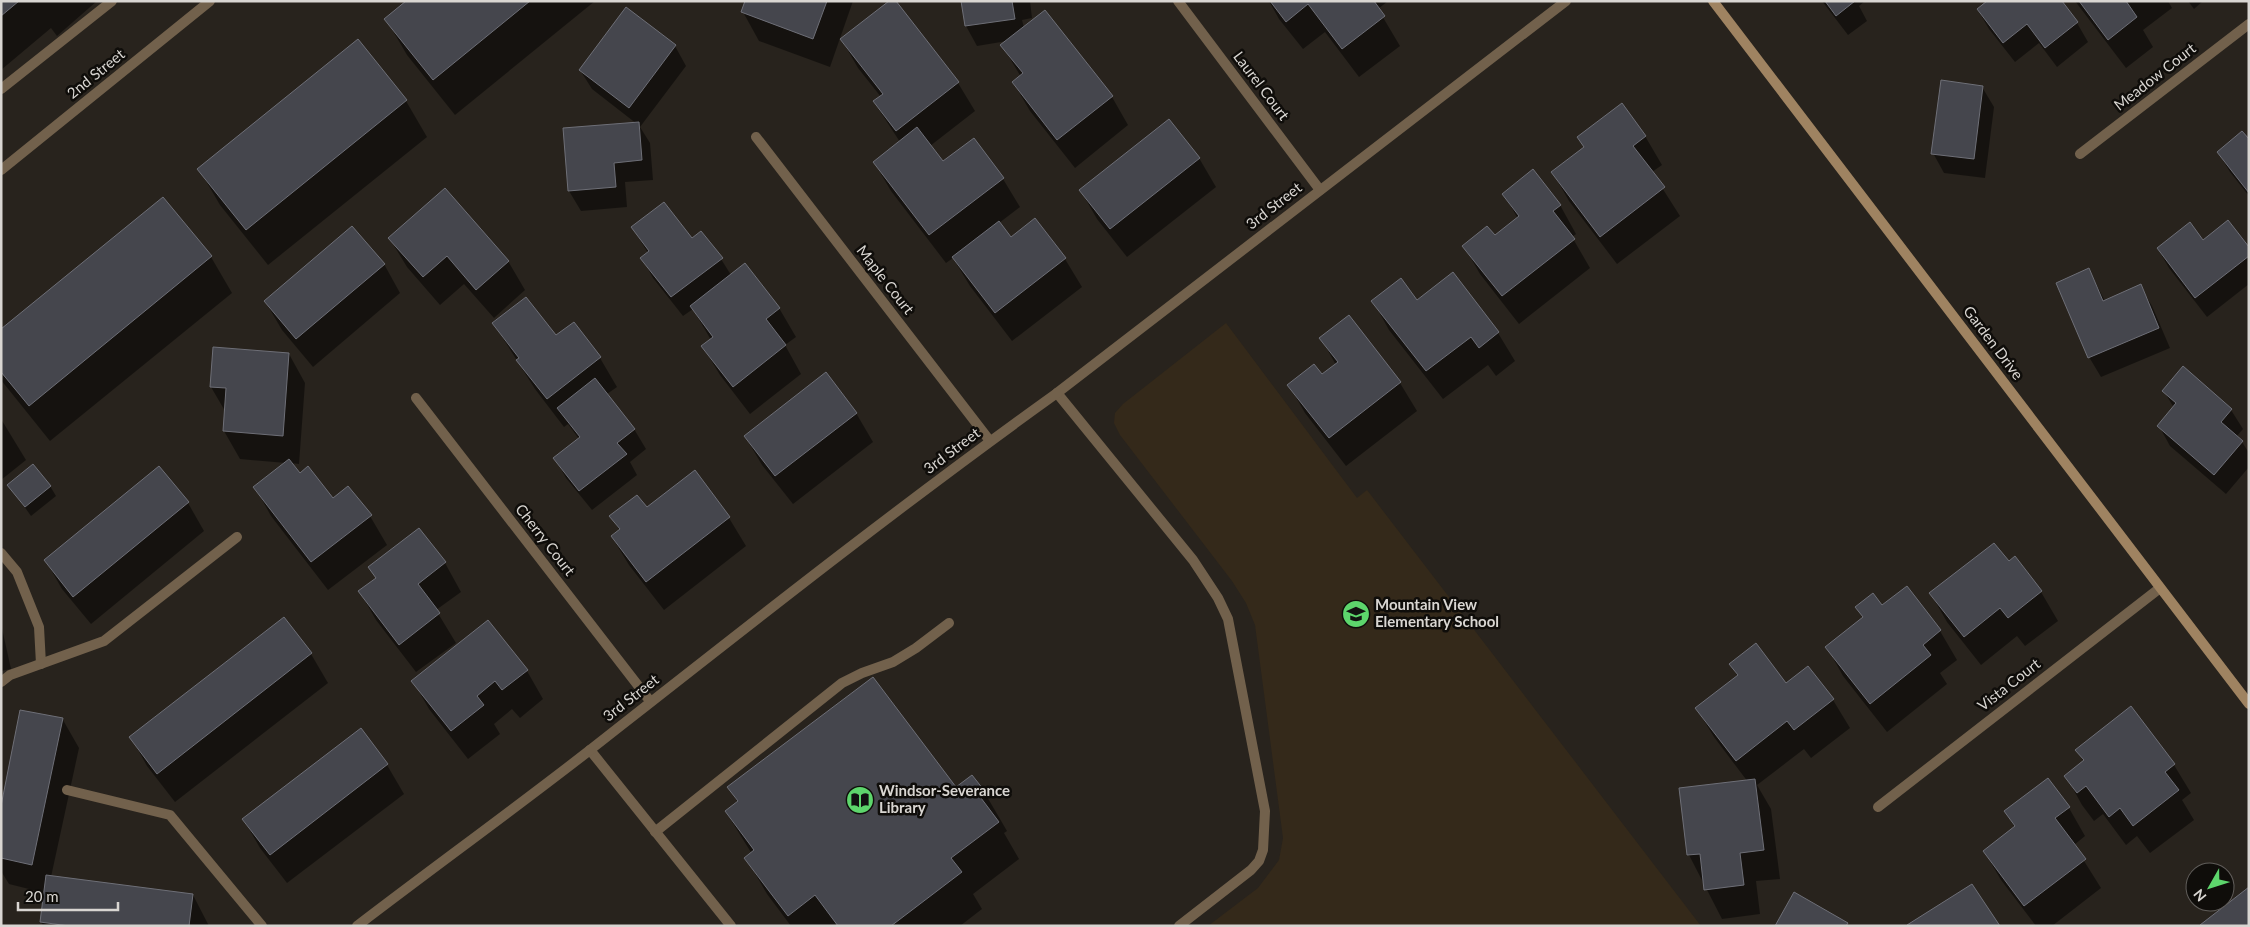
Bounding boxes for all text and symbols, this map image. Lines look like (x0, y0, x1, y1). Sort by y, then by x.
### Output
street label: Meadow Court (2110, 38, 2199, 114)
street label: 2nd Street (63, 44, 128, 102)
street label: Laurel Court (1230, 47, 1294, 124)
street label: 3rd Street (1242, 178, 1305, 233)
street label: Maple Court (853, 241, 919, 318)
street label: Garden Drive (1960, 302, 2027, 383)
street label: 3rd Street (920, 423, 984, 477)
street label: Cherry Court (512, 500, 580, 579)
place label: Mountain View Elementary School (1375, 595, 1499, 630)
school or university icon: Mountain View Elementary School (1341, 599, 1371, 629)
street label: Vista Court (1973, 654, 2044, 714)
street label: 3rd Street (599, 670, 662, 725)
place label: Windsor-Severance Library (879, 781, 1010, 816)
library icon: Windsor-Severance Library (845, 785, 875, 815)
north arrow (2185, 862, 2235, 912)
scale bar (18, 880, 118, 912)
text: N (2190, 886, 2210, 905)
text: 20 m (25, 887, 59, 905)

